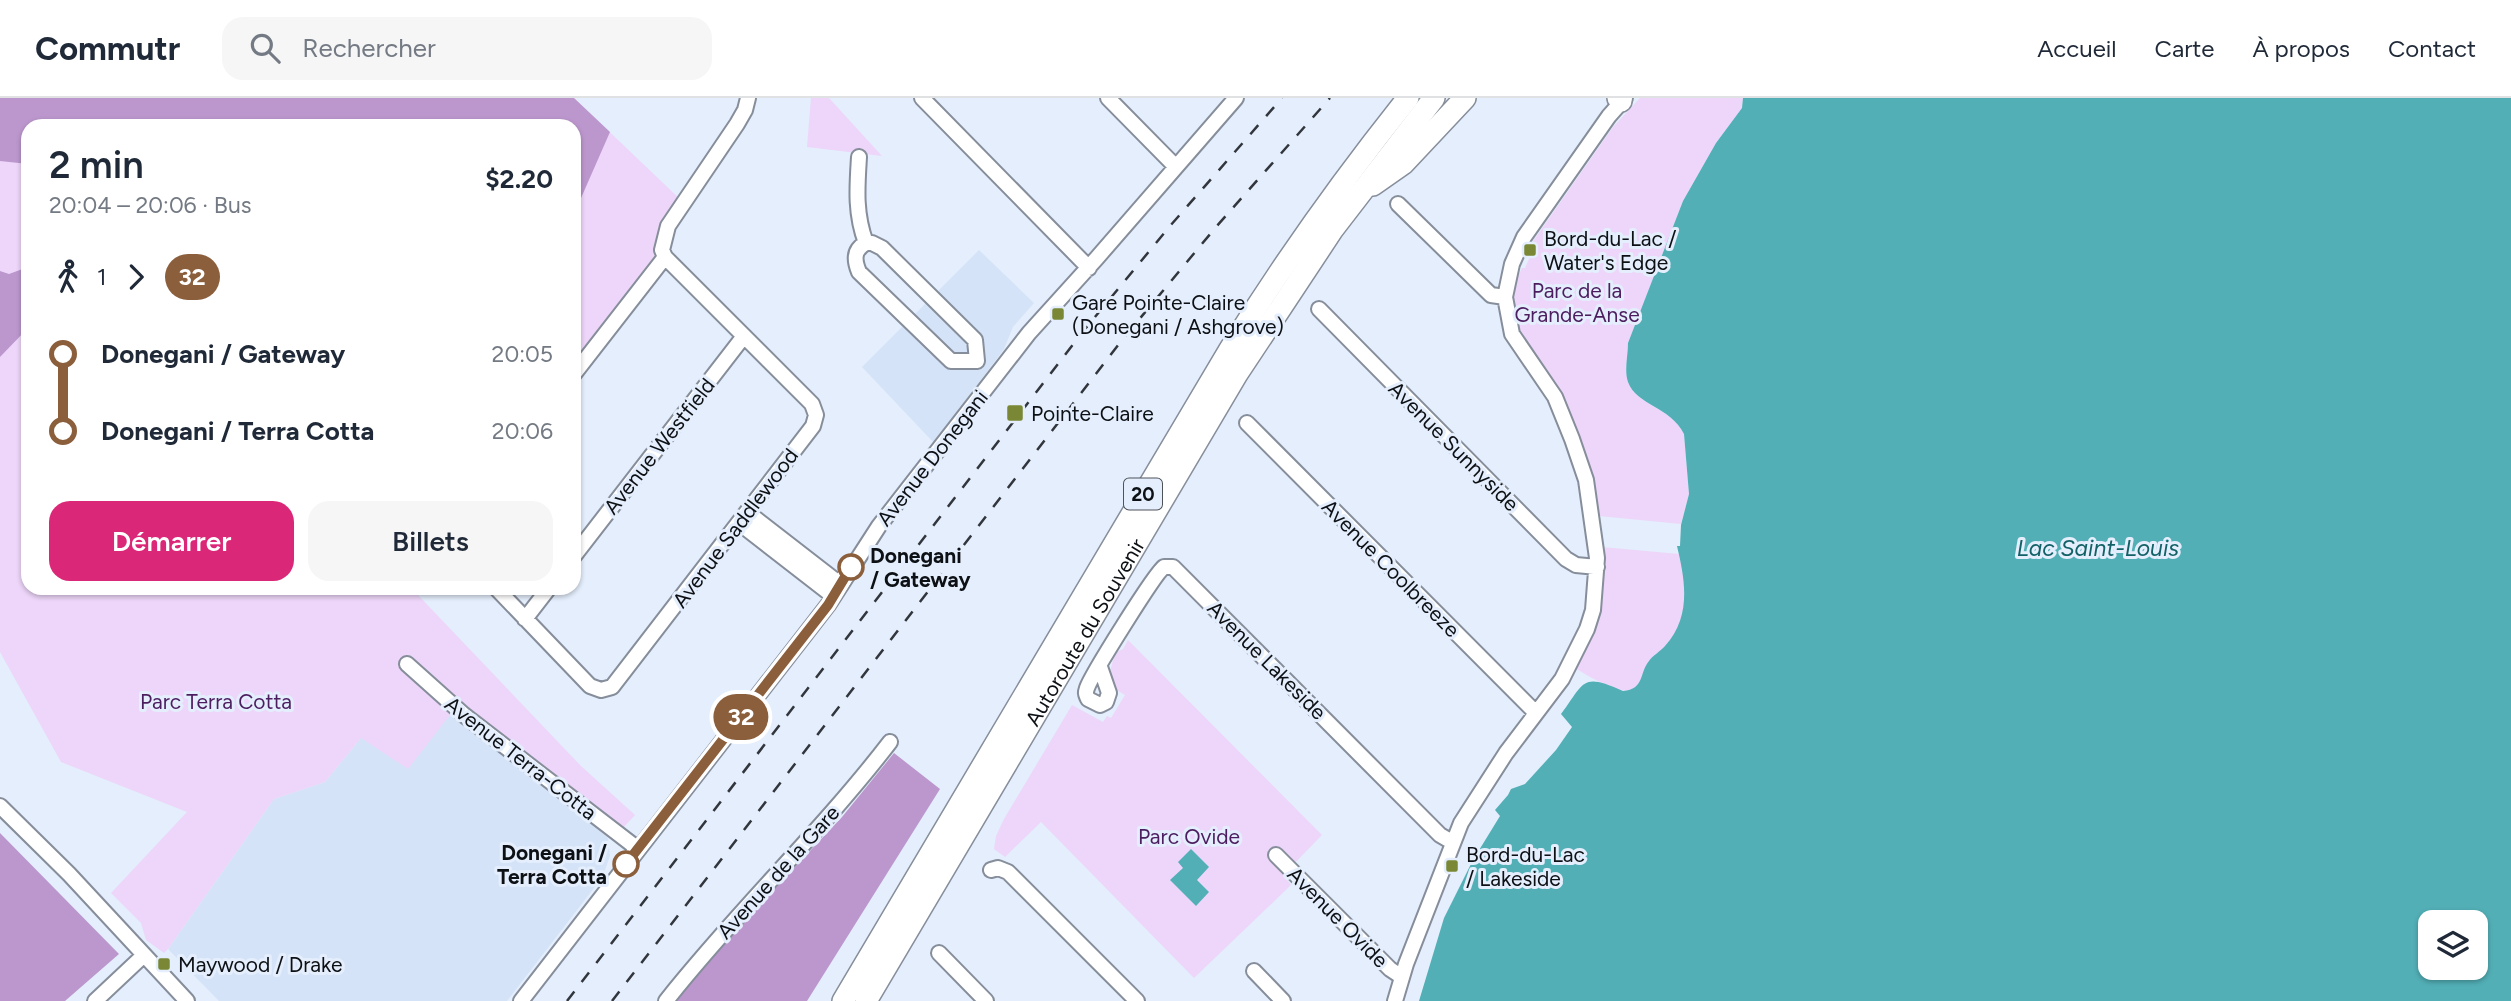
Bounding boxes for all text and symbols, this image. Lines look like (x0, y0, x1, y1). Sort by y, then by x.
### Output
search box (222, 17, 712, 80)
text: Commutr (35, 29, 180, 68)
icon: search (246, 29, 284, 67)
text: Rechercher (302, 32, 436, 64)
text: Accueil (2037, 34, 2117, 63)
text: Carte (2155, 34, 2214, 63)
text: À propos (2252, 34, 2350, 63)
text: Contact (2388, 34, 2476, 63)
text: 2 min (49, 142, 144, 188)
text: $2.20 (485, 163, 553, 195)
text: 20:04 – 20:06 · Bus (49, 191, 251, 219)
place label: Bord-du-Lac / Water's Edge (1544, 226, 1676, 275)
marker: Bord-du-Lac / Water's Edge (1522, 242, 1538, 258)
icon: walk (49, 258, 87, 296)
icon: forward (117, 258, 155, 296)
text: 32 (179, 262, 206, 291)
text: 1 (97, 263, 107, 291)
park label: Parc de la Grande-Anse (1514, 278, 1640, 327)
place label: Gare Pointe-Claire (Donegani / Ashgrove) (1072, 290, 1284, 339)
marker: Gare Pointe-Claire (Donegani / Ashgrove) (1050, 306, 1066, 322)
text: Donegani / Gateway (101, 338, 345, 370)
text: 20:05 (492, 340, 553, 368)
street label: Avenue Westfield (598, 373, 720, 519)
street label: Avenue Sunnyside (1384, 376, 1524, 516)
street label: Avenue Donegani (871, 385, 993, 531)
place label: Pointe-Claire (1031, 401, 1154, 426)
marker: Pointe-Claire (1005, 403, 1025, 423)
text: Donegani / Terra Cotta (101, 415, 374, 447)
text: 20:06 (492, 417, 553, 445)
street label: Avenue Saddlewood (667, 443, 803, 613)
road number: 20 (1124, 478, 1162, 510)
street label: Avenue Coolbreeze (1317, 494, 1465, 642)
button: Démarrer (49, 501, 294, 581)
button: Billets (308, 501, 553, 581)
street label: Autoroute du Souvenir (1019, 534, 1150, 730)
water label: Lac Saint-Louis (2017, 534, 2179, 562)
place label: Donegani / Gateway (870, 543, 971, 592)
marker: Donegani / Gateway (838, 554, 864, 580)
street label: Avenue Lakeside (1202, 595, 1332, 725)
park label: Parc Terra Cotta (140, 689, 292, 714)
street label: Avenue Terra-Cotta (440, 691, 602, 825)
line badge: 32 (710, 694, 772, 740)
text: 32 (727, 702, 755, 731)
street label: Avenue de la Gare (712, 800, 844, 944)
park label: Parc Ovide (1138, 824, 1240, 849)
place label: Donegani / Terra Cotta (497, 840, 607, 889)
place label: Bord-du-Lac / Lakeside (1466, 842, 1585, 891)
marker: Donegani / Terra Cotta (613, 851, 639, 877)
marker: Bord-du-Lac / Lakeside (1444, 858, 1460, 874)
street label: Avenue Ovide (1282, 861, 1394, 973)
map controls (2418, 910, 2488, 980)
button: layers (2418, 910, 2488, 980)
place label: Maywood / Drake (178, 952, 342, 977)
marker: Maywood / Drake (156, 956, 172, 972)

